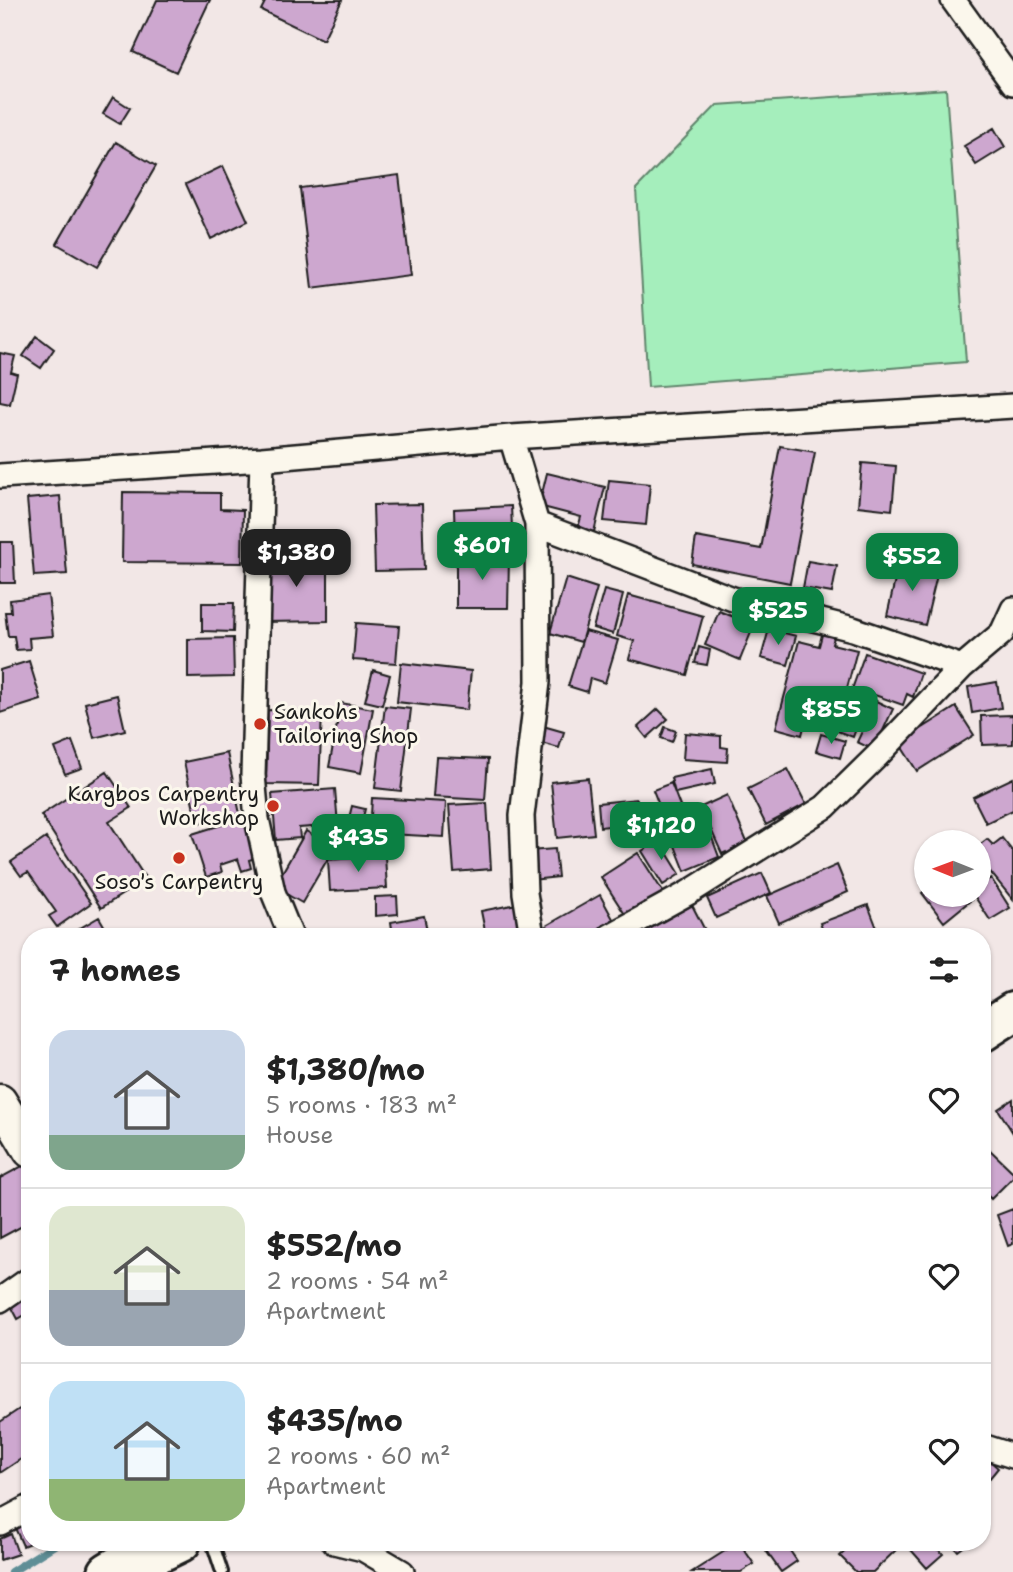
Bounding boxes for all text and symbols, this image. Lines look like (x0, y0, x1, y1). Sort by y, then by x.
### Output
pin: $601 (441, 522, 523, 582)
pin: $1,380 (239, 530, 353, 589)
text: $601 (453, 530, 511, 560)
pin: $552 (871, 534, 953, 593)
text: $1,380 (257, 537, 335, 567)
text: $552 (882, 541, 942, 571)
pin: $525 (737, 588, 819, 647)
text: $525 (748, 595, 808, 625)
pin: $855 (790, 686, 872, 746)
text: $855 (801, 694, 861, 724)
place label: Sankohs Tailoring Shop (274, 698, 418, 750)
marker: Sankohs Tailoring Shop (252, 716, 268, 732)
place label: Kargbos Carpentry Workshop (68, 780, 259, 832)
marker: Kargbos Carpentry Workshop (265, 798, 281, 814)
pin: $1,120 (604, 802, 718, 862)
text: $1,120 (626, 810, 696, 840)
pin: $435 (317, 814, 399, 874)
text: $435 (328, 822, 388, 852)
north arrow (914, 830, 990, 906)
map controls (914, 830, 991, 907)
marker: Soso's Carpentry (171, 850, 187, 866)
place label: Soso's Carpentry (95, 868, 263, 896)
text: 7 homes (49, 950, 181, 991)
icon: filters (925, 951, 963, 989)
text: $1,380/mo (266, 1049, 425, 1090)
icon: home (105, 1058, 189, 1142)
icon: heart (925, 1081, 963, 1119)
text: 5 rooms · 183 m² (266, 1090, 457, 1120)
text: House (266, 1120, 334, 1150)
text: $552/mo (266, 1225, 402, 1266)
icon: home (105, 1234, 189, 1318)
icon: heart (925, 1257, 963, 1295)
text: 2 rooms · 54 m² (266, 1266, 449, 1296)
text: Apartment (266, 1296, 386, 1326)
text: $435/mo (266, 1400, 403, 1441)
icon: home (105, 1409, 189, 1493)
icon: heart (925, 1432, 963, 1470)
text: 2 rooms · 60 m² (266, 1441, 451, 1471)
text: Apartment (266, 1471, 386, 1501)

